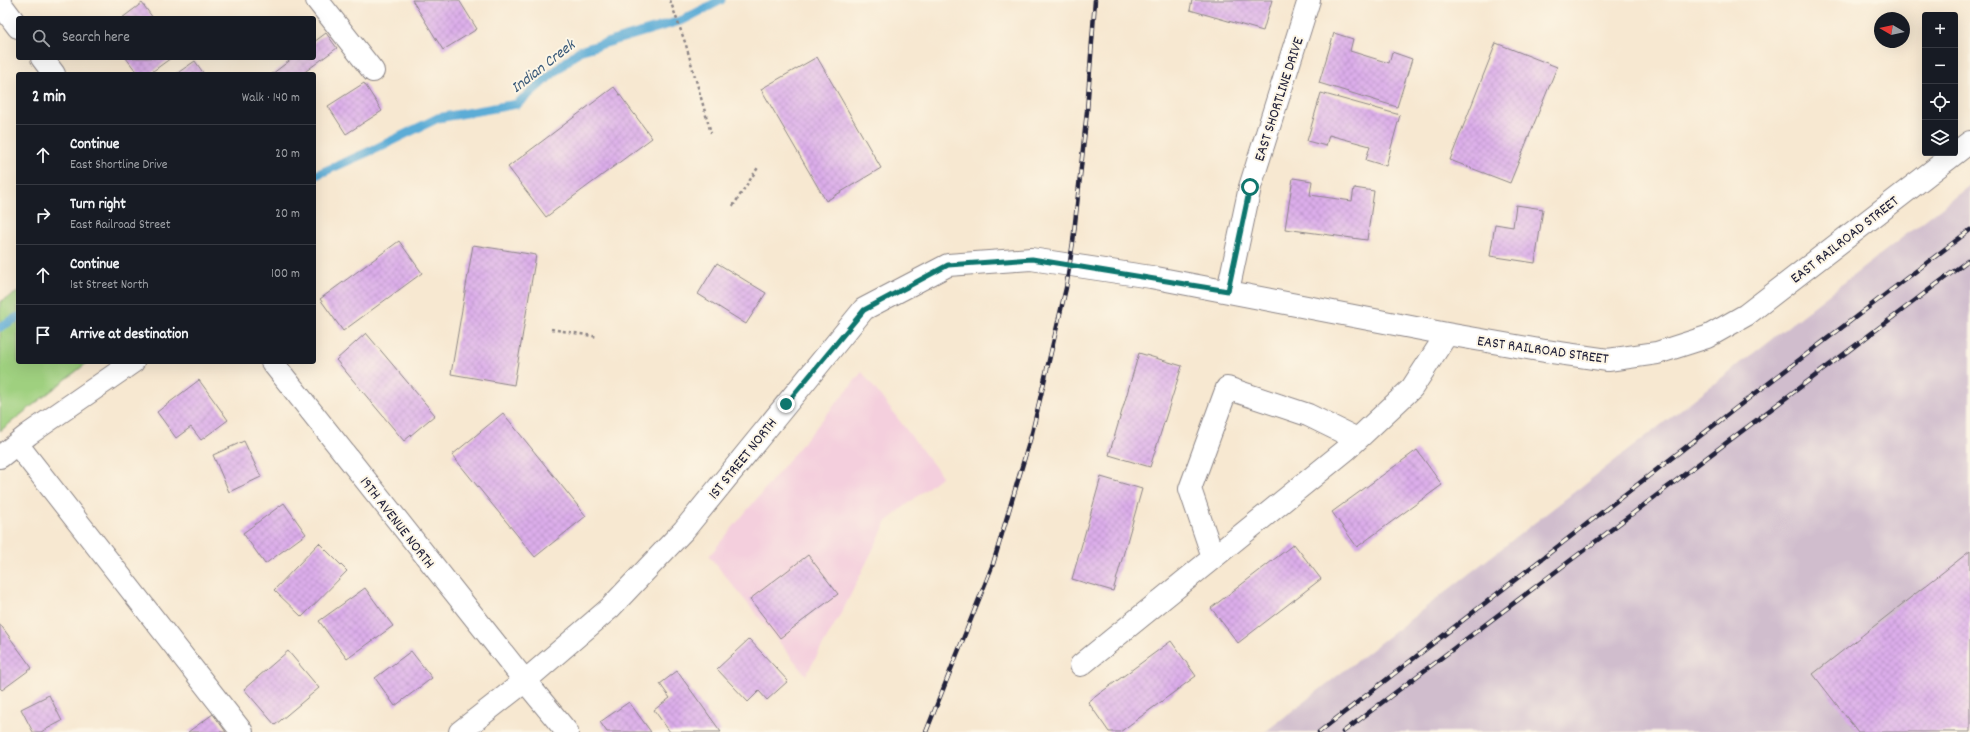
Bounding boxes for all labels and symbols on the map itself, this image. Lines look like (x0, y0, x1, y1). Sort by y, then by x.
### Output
north arrow (1874, 12, 1910, 48)
water label: Indian Creek (507, 34, 582, 99)
street label: EAST SHORTLINE DRIVE (1249, 34, 1310, 165)
route start (1241, 178, 1259, 196)
street label: EAST RAILROAD STREET (1786, 191, 1904, 290)
street label: EAST RAILROAD STREET (1476, 331, 1610, 371)
route end (777, 395, 795, 413)
street label: 1ST STREET NORTH (704, 414, 783, 505)
street label: 19TH AVENUE NORTH (353, 473, 439, 574)

